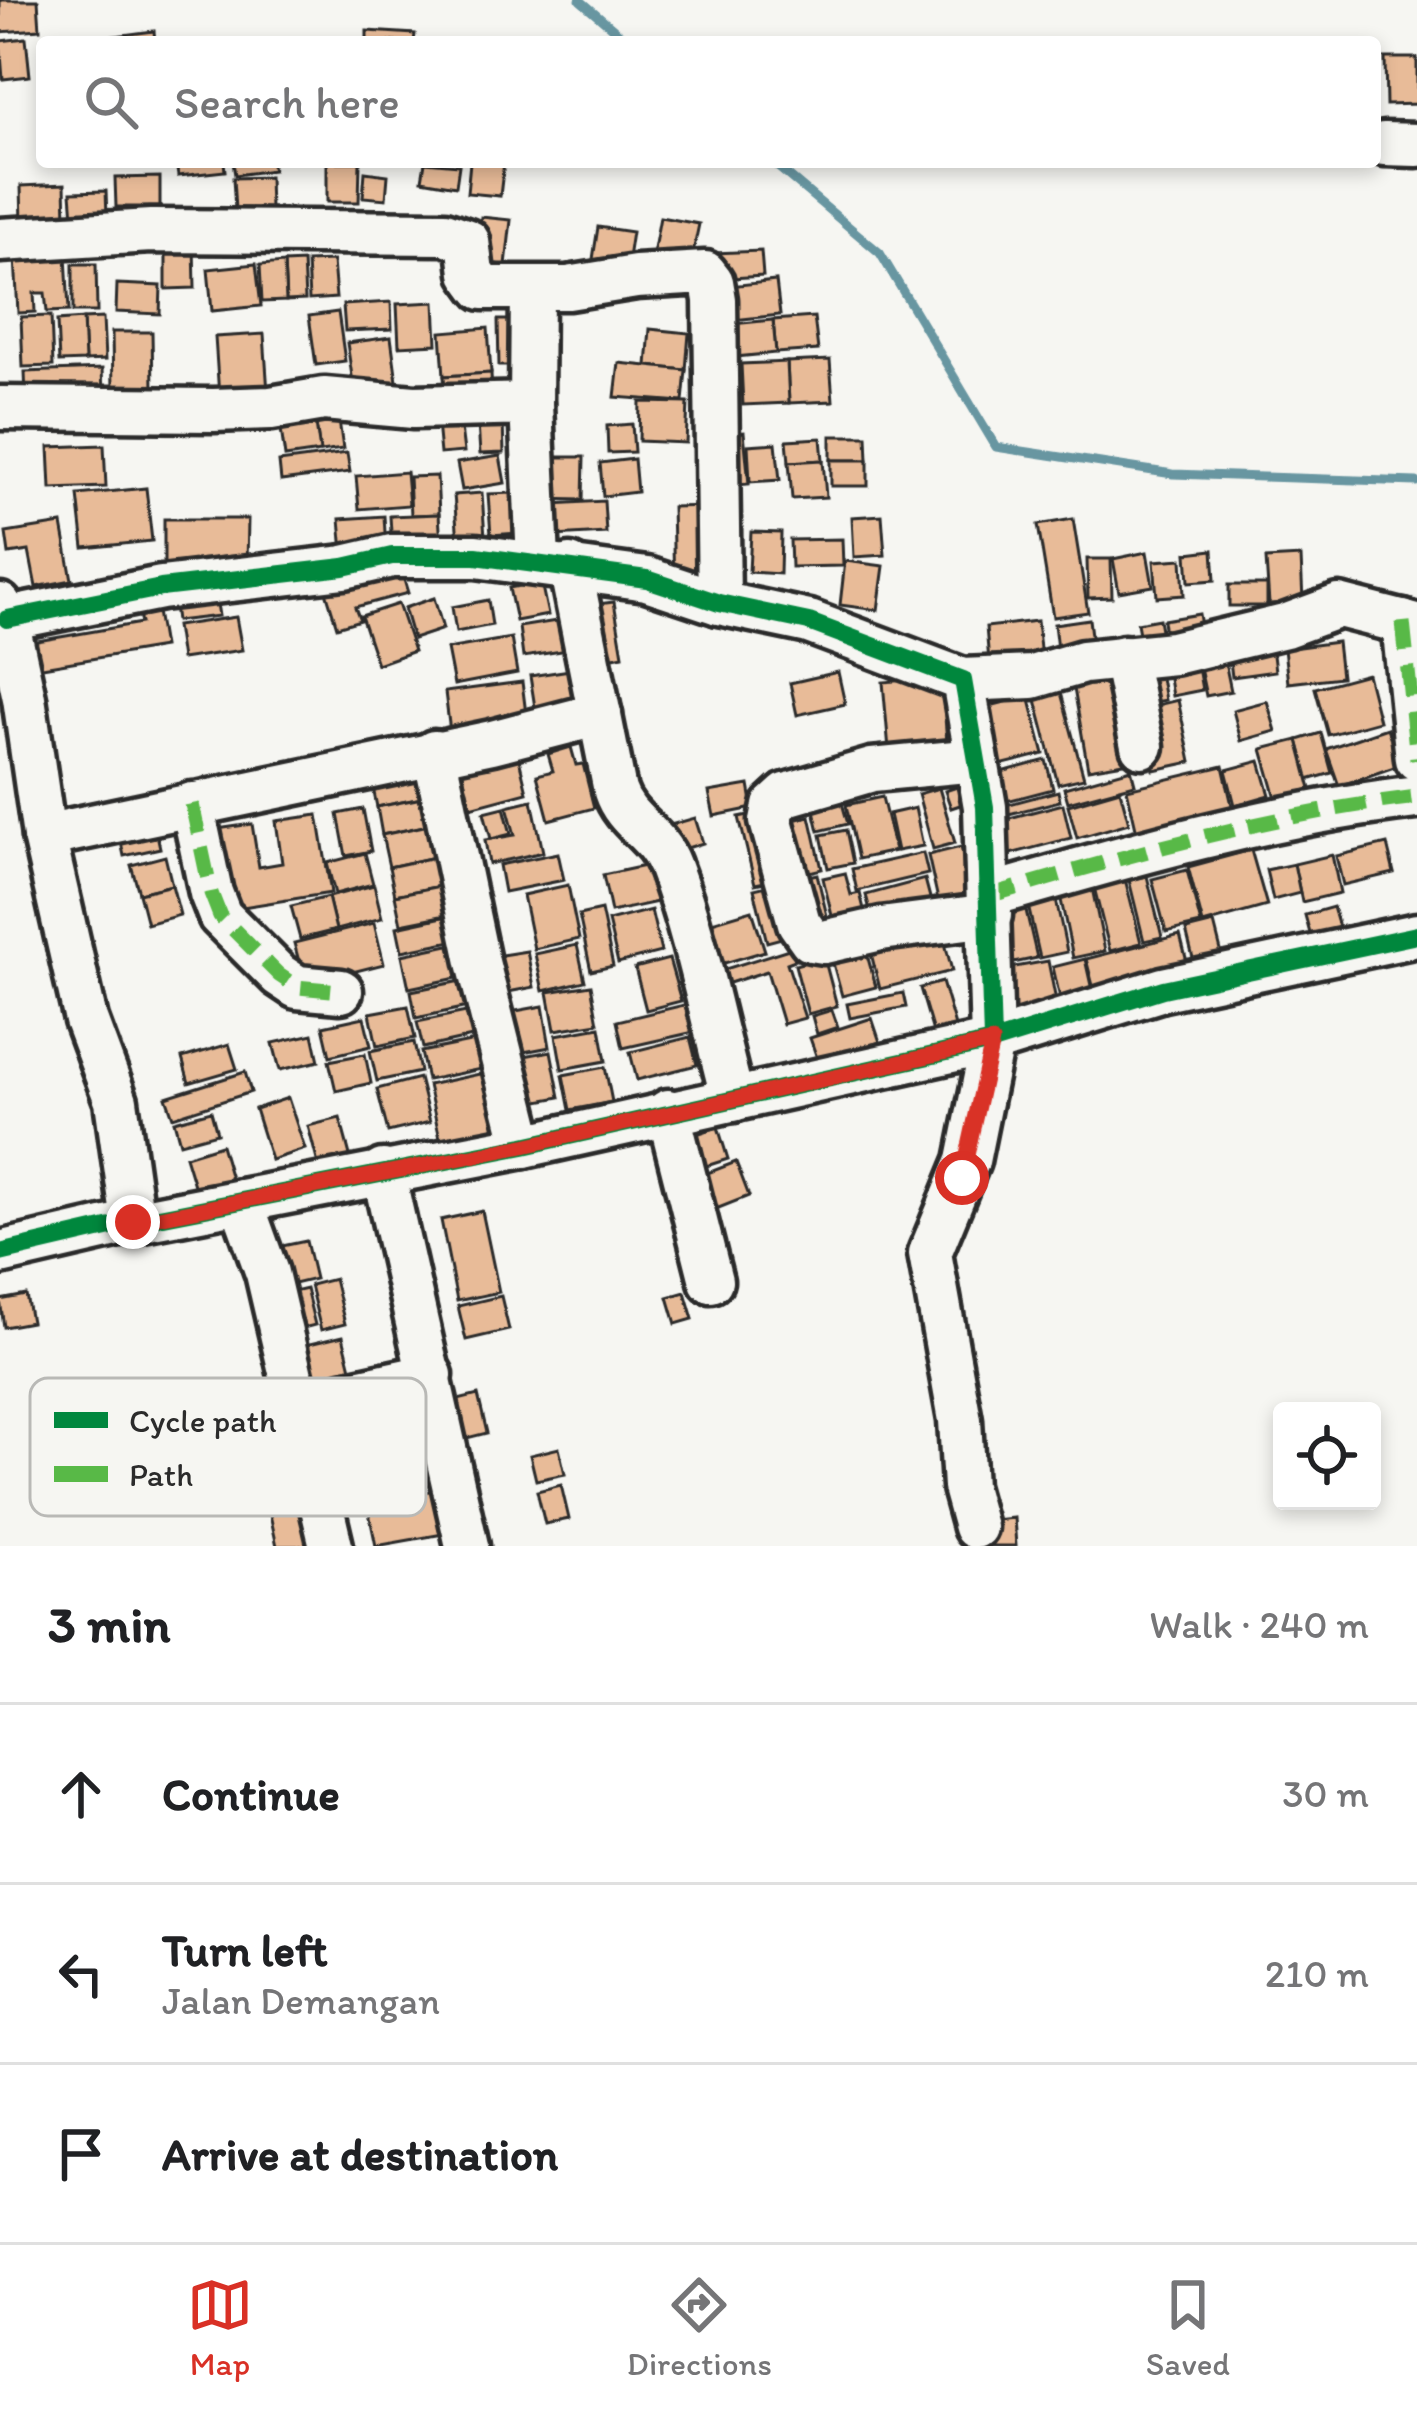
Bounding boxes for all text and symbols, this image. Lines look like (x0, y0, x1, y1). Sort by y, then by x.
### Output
search box (36, 36, 1381, 168)
icon: search (78, 69, 144, 135)
text: Search here (174, 75, 400, 129)
route start (935, 1151, 989, 1205)
route end (106, 1195, 160, 1249)
legend (30, 1378, 426, 1516)
text: Cycle path (129, 1401, 277, 1440)
map controls (1273, 1402, 1381, 1510)
button: locate (1273, 1402, 1381, 1510)
text: Path (129, 1455, 193, 1494)
text: 3 min (48, 1594, 170, 1655)
text: Walk · 240 m (1149, 1601, 1369, 1648)
icon: ahead (48, 1761, 114, 1827)
text: Continue (162, 1767, 340, 1821)
text: 30 m (1282, 1770, 1369, 1817)
text: Turn left (162, 1923, 328, 1977)
icon: left (48, 1941, 114, 2007)
text: 210 m (1265, 1950, 1369, 1997)
text: Jalan Demangan (162, 1977, 440, 2024)
icon: arrive (48, 2121, 114, 2187)
text: Arrive at destination (162, 2127, 558, 2181)
tab: Map (187, 2272, 253, 2383)
tab: Directions (627, 2272, 772, 2383)
tab: Saved (1146, 2272, 1230, 2383)

